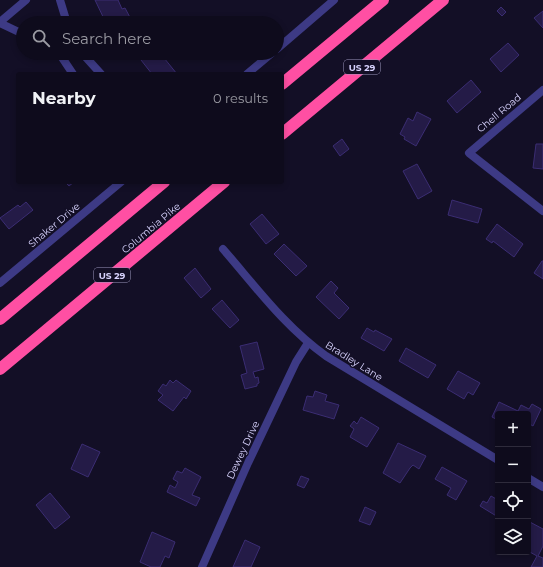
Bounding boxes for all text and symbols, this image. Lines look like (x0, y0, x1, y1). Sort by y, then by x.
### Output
search box (16, 16, 284, 60)
icon: search (30, 27, 52, 49)
text: Search here (62, 29, 151, 48)
road number: US 29 (344, 60, 380, 74)
text: Nearby (32, 88, 96, 108)
text: 0 results (213, 90, 268, 106)
street label: Chell Road (474, 91, 524, 135)
street label: Shaker Drive (26, 200, 82, 250)
street label: Columbia Pike (119, 200, 183, 256)
road number: US 29 (94, 268, 130, 282)
street label: Bradley Lane (323, 338, 385, 384)
map controls (495, 411, 531, 555)
button: + (495, 411, 531, 447)
street label: Dewey Drive (224, 419, 262, 481)
button: − (495, 447, 531, 483)
button: locate (495, 483, 531, 519)
button: layers (495, 519, 531, 555)

